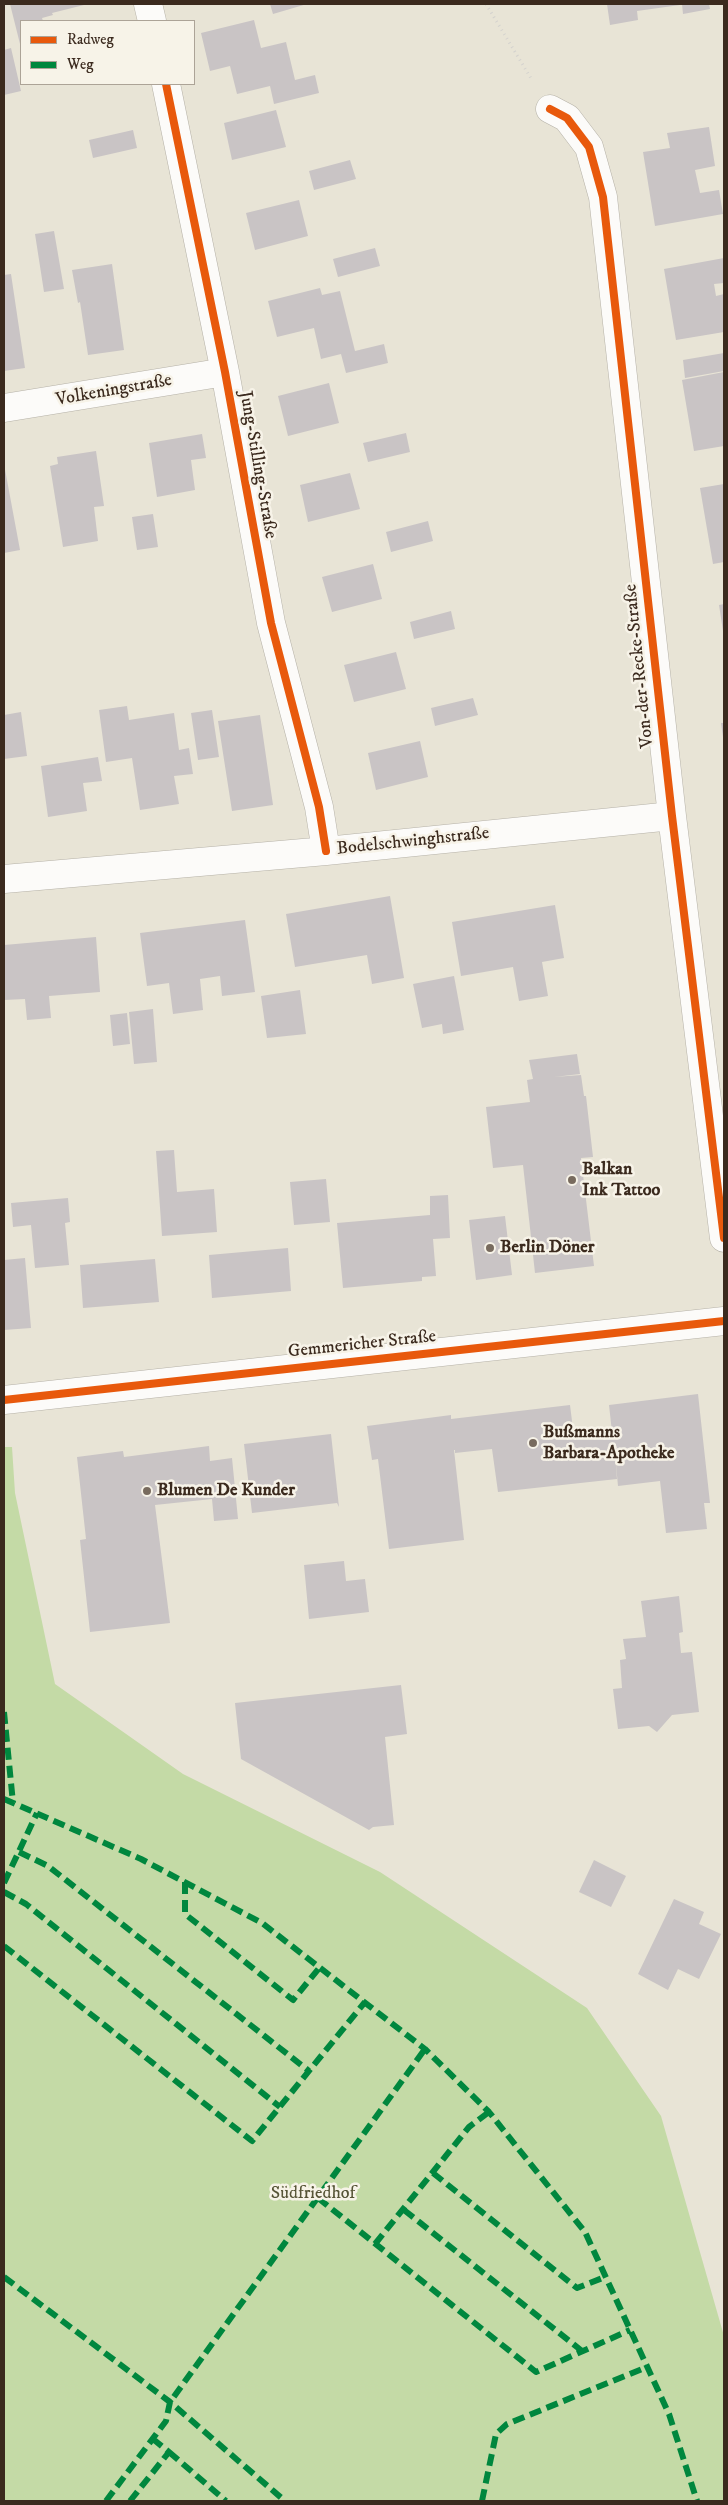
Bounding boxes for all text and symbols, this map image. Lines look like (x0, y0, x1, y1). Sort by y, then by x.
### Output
legend (20, 20, 195, 85)
text: Radweg (67, 30, 114, 49)
text: Weg (67, 55, 94, 74)
street label: Volkeningstraße (54, 370, 174, 412)
street label: Jung-Stilling-Straße (233, 389, 281, 541)
street label: Von-der-Recke-Straße (621, 583, 659, 749)
street label: Bodelschwinghstraße (336, 823, 490, 861)
place label: Balkan Ink Tattoo (582, 1159, 660, 1202)
marker: Balkan Ink Tattoo (566, 1174, 578, 1186)
place label: Berlin Döner (500, 1237, 594, 1259)
marker: Berlin Döner (484, 1242, 496, 1254)
street label: Gemmericher Straße (287, 1326, 437, 1364)
place label: Bußmanns Barbara-Apotheke (543, 1422, 675, 1465)
marker: Bußmanns Barbara-Apotheke (527, 1437, 539, 1449)
place label: Blumen De Kunder (157, 1480, 295, 1502)
marker: Blumen De Kunder (141, 1485, 153, 1497)
park label: Südfriedhof (271, 2183, 355, 2205)

